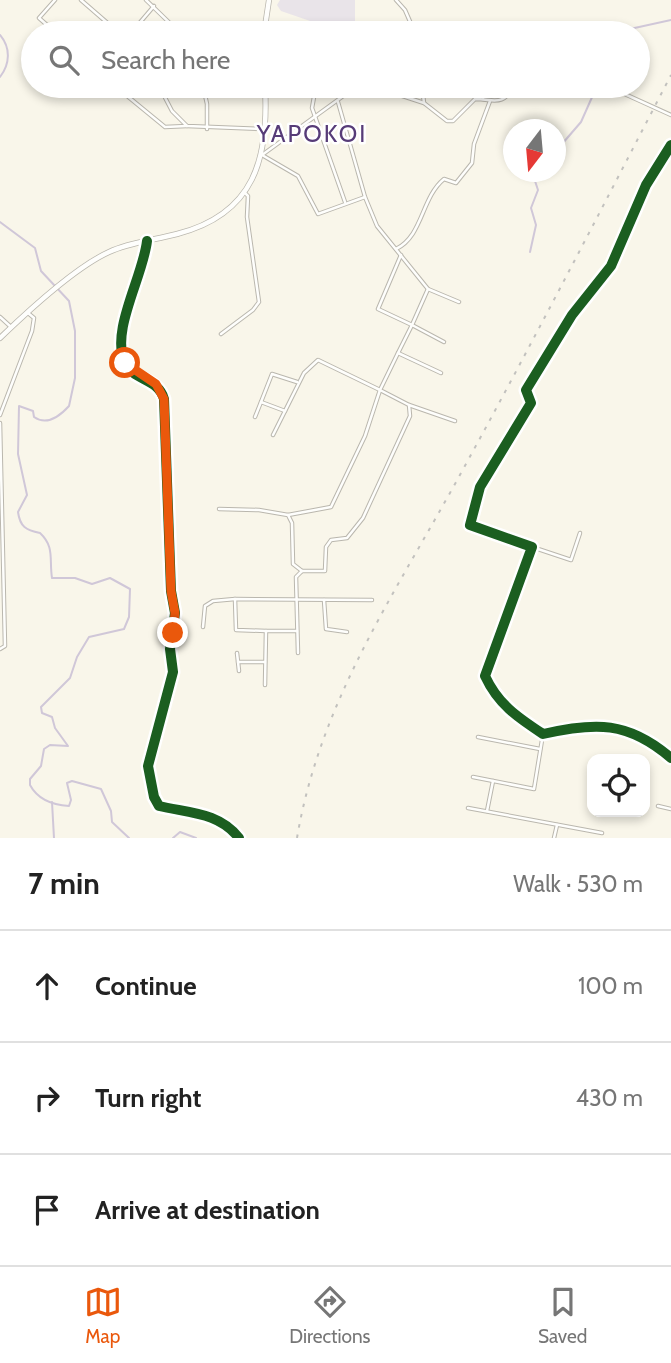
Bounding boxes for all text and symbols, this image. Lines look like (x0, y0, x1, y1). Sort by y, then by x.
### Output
search box (21, 21, 650, 98)
icon: search (45, 41, 83, 79)
text: Search here (101, 44, 230, 76)
district label: YAPOKOI (256, 119, 367, 148)
north arrow (503, 119, 566, 182)
route start (109, 347, 140, 378)
route end (157, 617, 188, 648)
map controls (587, 754, 650, 817)
button: locate (587, 754, 650, 817)
text: 7 min (28, 865, 100, 902)
text: Walk · 530 m (513, 870, 643, 898)
icon: ahead (28, 967, 66, 1005)
text: Continue (95, 970, 197, 1002)
text: 100 m (578, 972, 643, 1000)
icon: right (28, 1079, 66, 1117)
text: Turn right (95, 1082, 201, 1114)
text: 430 m (576, 1084, 643, 1112)
icon: arrive (28, 1191, 66, 1229)
text: Arrive at destination (95, 1194, 320, 1226)
tab: Map (84, 1283, 122, 1348)
tab: Directions (289, 1283, 370, 1348)
tab: Saved (538, 1283, 587, 1348)

